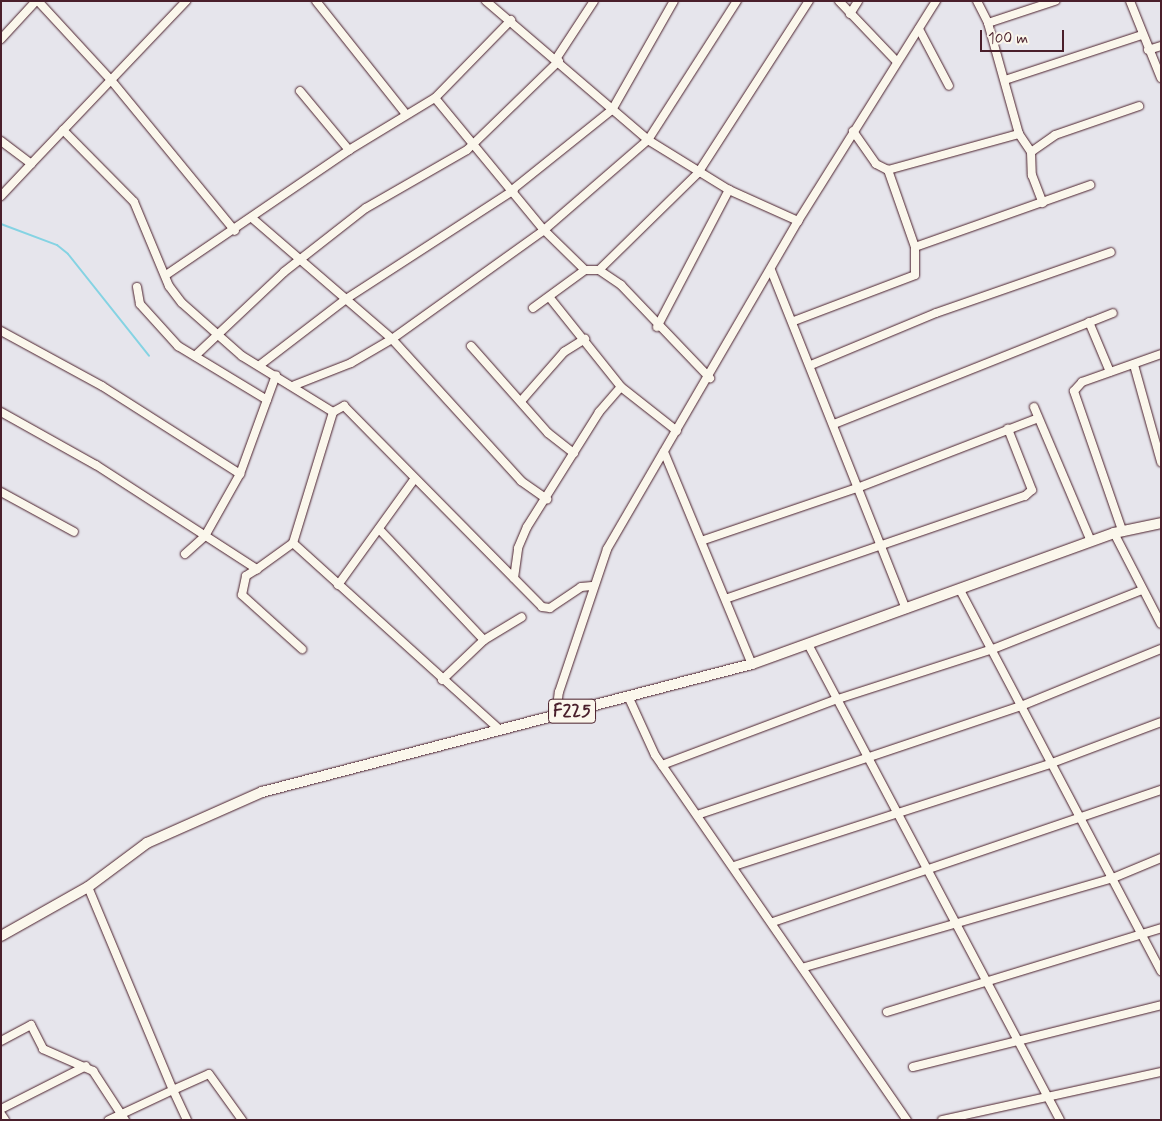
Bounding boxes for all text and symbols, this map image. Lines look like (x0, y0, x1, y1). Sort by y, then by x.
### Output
scale bar (982, 20, 1066, 52)
text: 100 m (988, 29, 1028, 49)
road number: F225 (547, 696, 597, 726)

